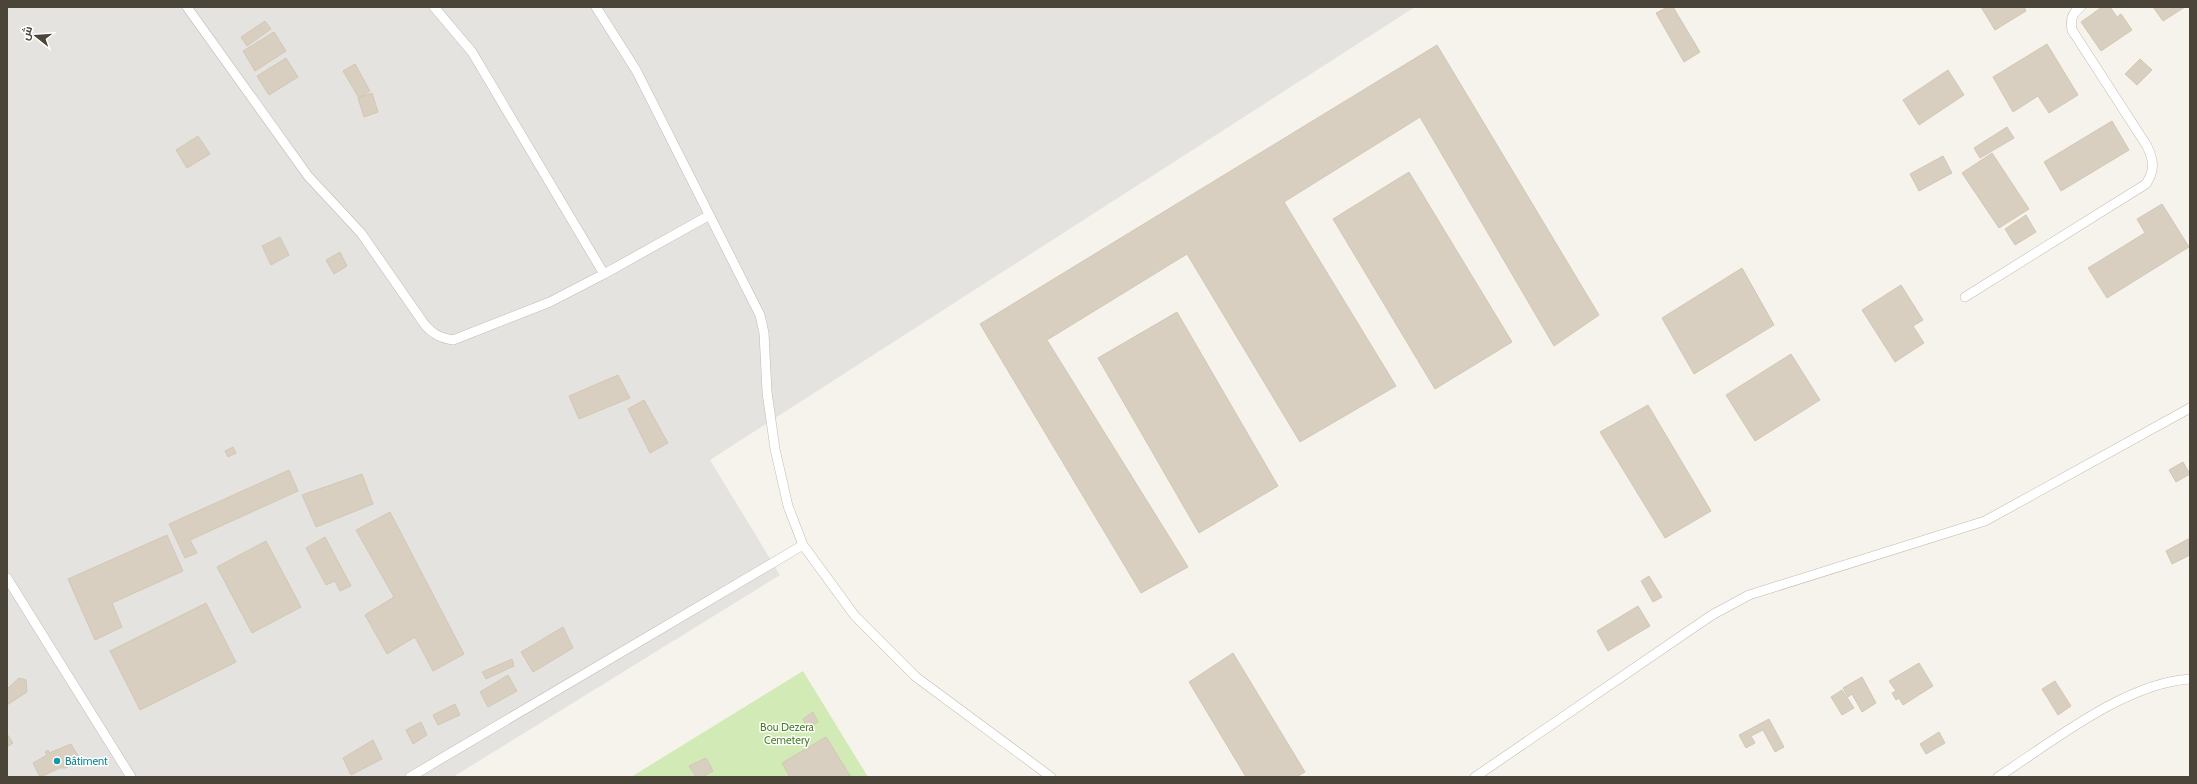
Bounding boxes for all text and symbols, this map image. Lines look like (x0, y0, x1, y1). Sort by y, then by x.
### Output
north arrow (16, 16, 56, 56)
text: ش (18, 24, 35, 42)
park label: Bou Dezera Cemetery (760, 720, 815, 747)
place label: Bâtiment (65, 754, 108, 768)
marker: Bâtiment (52, 756, 62, 766)

